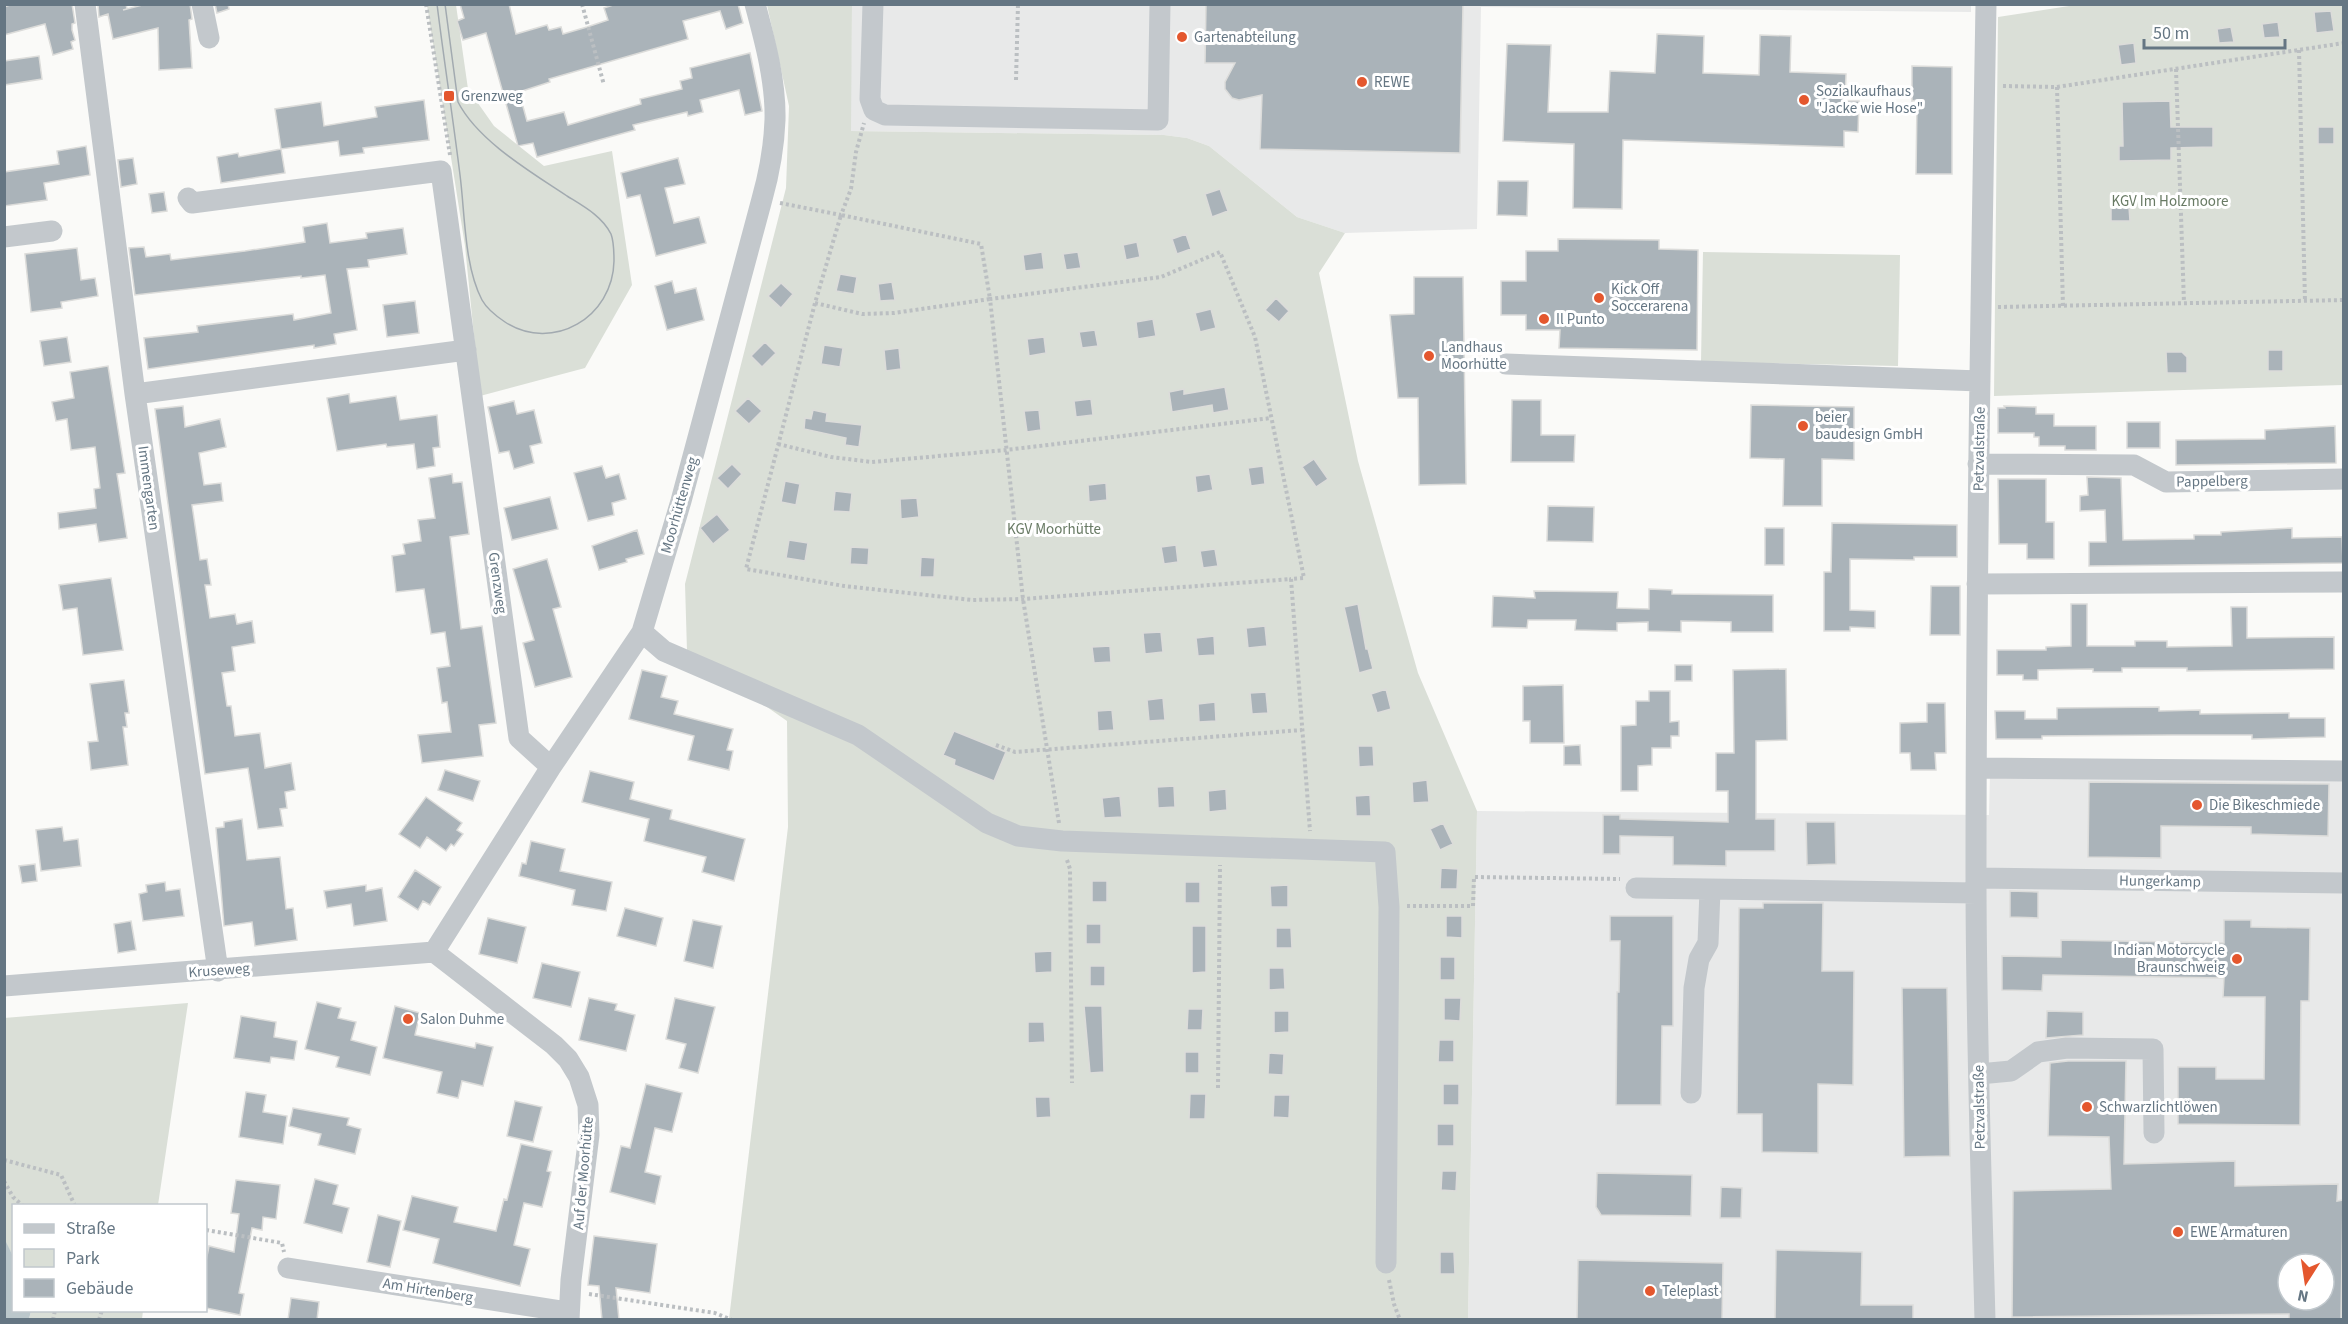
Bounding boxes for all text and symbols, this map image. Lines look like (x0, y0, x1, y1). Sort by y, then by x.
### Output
scale bar (2144, 12, 2285, 50)
text: 50 m (2153, 21, 2189, 46)
place label: Gartenabteilung (1194, 27, 1296, 48)
marker: Gartenabteilung (1175, 30, 1189, 44)
place label: REWE (1374, 72, 1410, 93)
marker: REWE (1355, 75, 1369, 89)
place label: Sozialkaufhaus "Jacke wie Hose" (1816, 81, 1923, 119)
place label: Grenzweg (461, 86, 523, 107)
marker: Grenzweg (442, 89, 456, 103)
marker: Sozialkaufhaus "Jacke wie Hose" (1797, 93, 1811, 107)
park label: KGV Im Holzmoore (2112, 191, 2228, 212)
place label: Kick Off Soccerarena (1611, 279, 1688, 317)
marker: Kick Off Soccerarena (1592, 291, 1606, 305)
place label: Il Punto (1556, 309, 1605, 330)
marker: Il Punto (1537, 312, 1551, 326)
place label: Landhaus Moorhütte (1441, 337, 1507, 375)
marker: Landhaus Moorhütte (1422, 349, 1436, 363)
place label: beier baudesign GmbH (1815, 407, 1923, 445)
street label: Petzvalstraße (1968, 407, 1991, 491)
marker: beier baudesign GmbH (1796, 419, 1810, 433)
street label: Immengarten (132, 444, 165, 532)
street label: Moorhüttenweg (656, 454, 703, 556)
street label: Pappelberg (2176, 470, 2248, 493)
park label: KGV Moorhütte (1007, 519, 1101, 540)
street label: Grenzweg (483, 551, 512, 616)
place label: Die Bikeschmiede (2209, 795, 2320, 816)
marker: Die Bikeschmiede (2190, 798, 2204, 812)
street label: Hungerkamp (2119, 870, 2201, 893)
place label: Indian Motorcycle Braunschweig (2113, 940, 2225, 978)
marker: Indian Motorcycle Braunschweig (2230, 952, 2244, 966)
street label: Kruseweg (188, 958, 251, 983)
place label: Salon Duhme (420, 1009, 504, 1030)
marker: Salon Duhme (401, 1012, 415, 1026)
street label: Petzvalstraße (1968, 1065, 1991, 1149)
place label: Schwarzlichtlöwen (2099, 1097, 2218, 1118)
marker: Schwarzlichtlöwen (2080, 1100, 2094, 1114)
street label: Auf der Moorhütte (568, 1116, 599, 1230)
legend (12, 1204, 207, 1312)
text: Straße (66, 1216, 116, 1241)
place label: EWE Armaturen (2190, 1222, 2288, 1243)
marker: EWE Armaturen (2171, 1225, 2185, 1239)
text: Park (66, 1246, 100, 1271)
north arrow (2276, 1252, 2336, 1312)
street label: Am Hirtenberg (381, 1273, 475, 1308)
text: Gebäude (66, 1276, 134, 1301)
place label: Teleplast (1662, 1281, 1719, 1302)
marker: Teleplast (1643, 1284, 1657, 1298)
text: N (2296, 1284, 2311, 1308)

